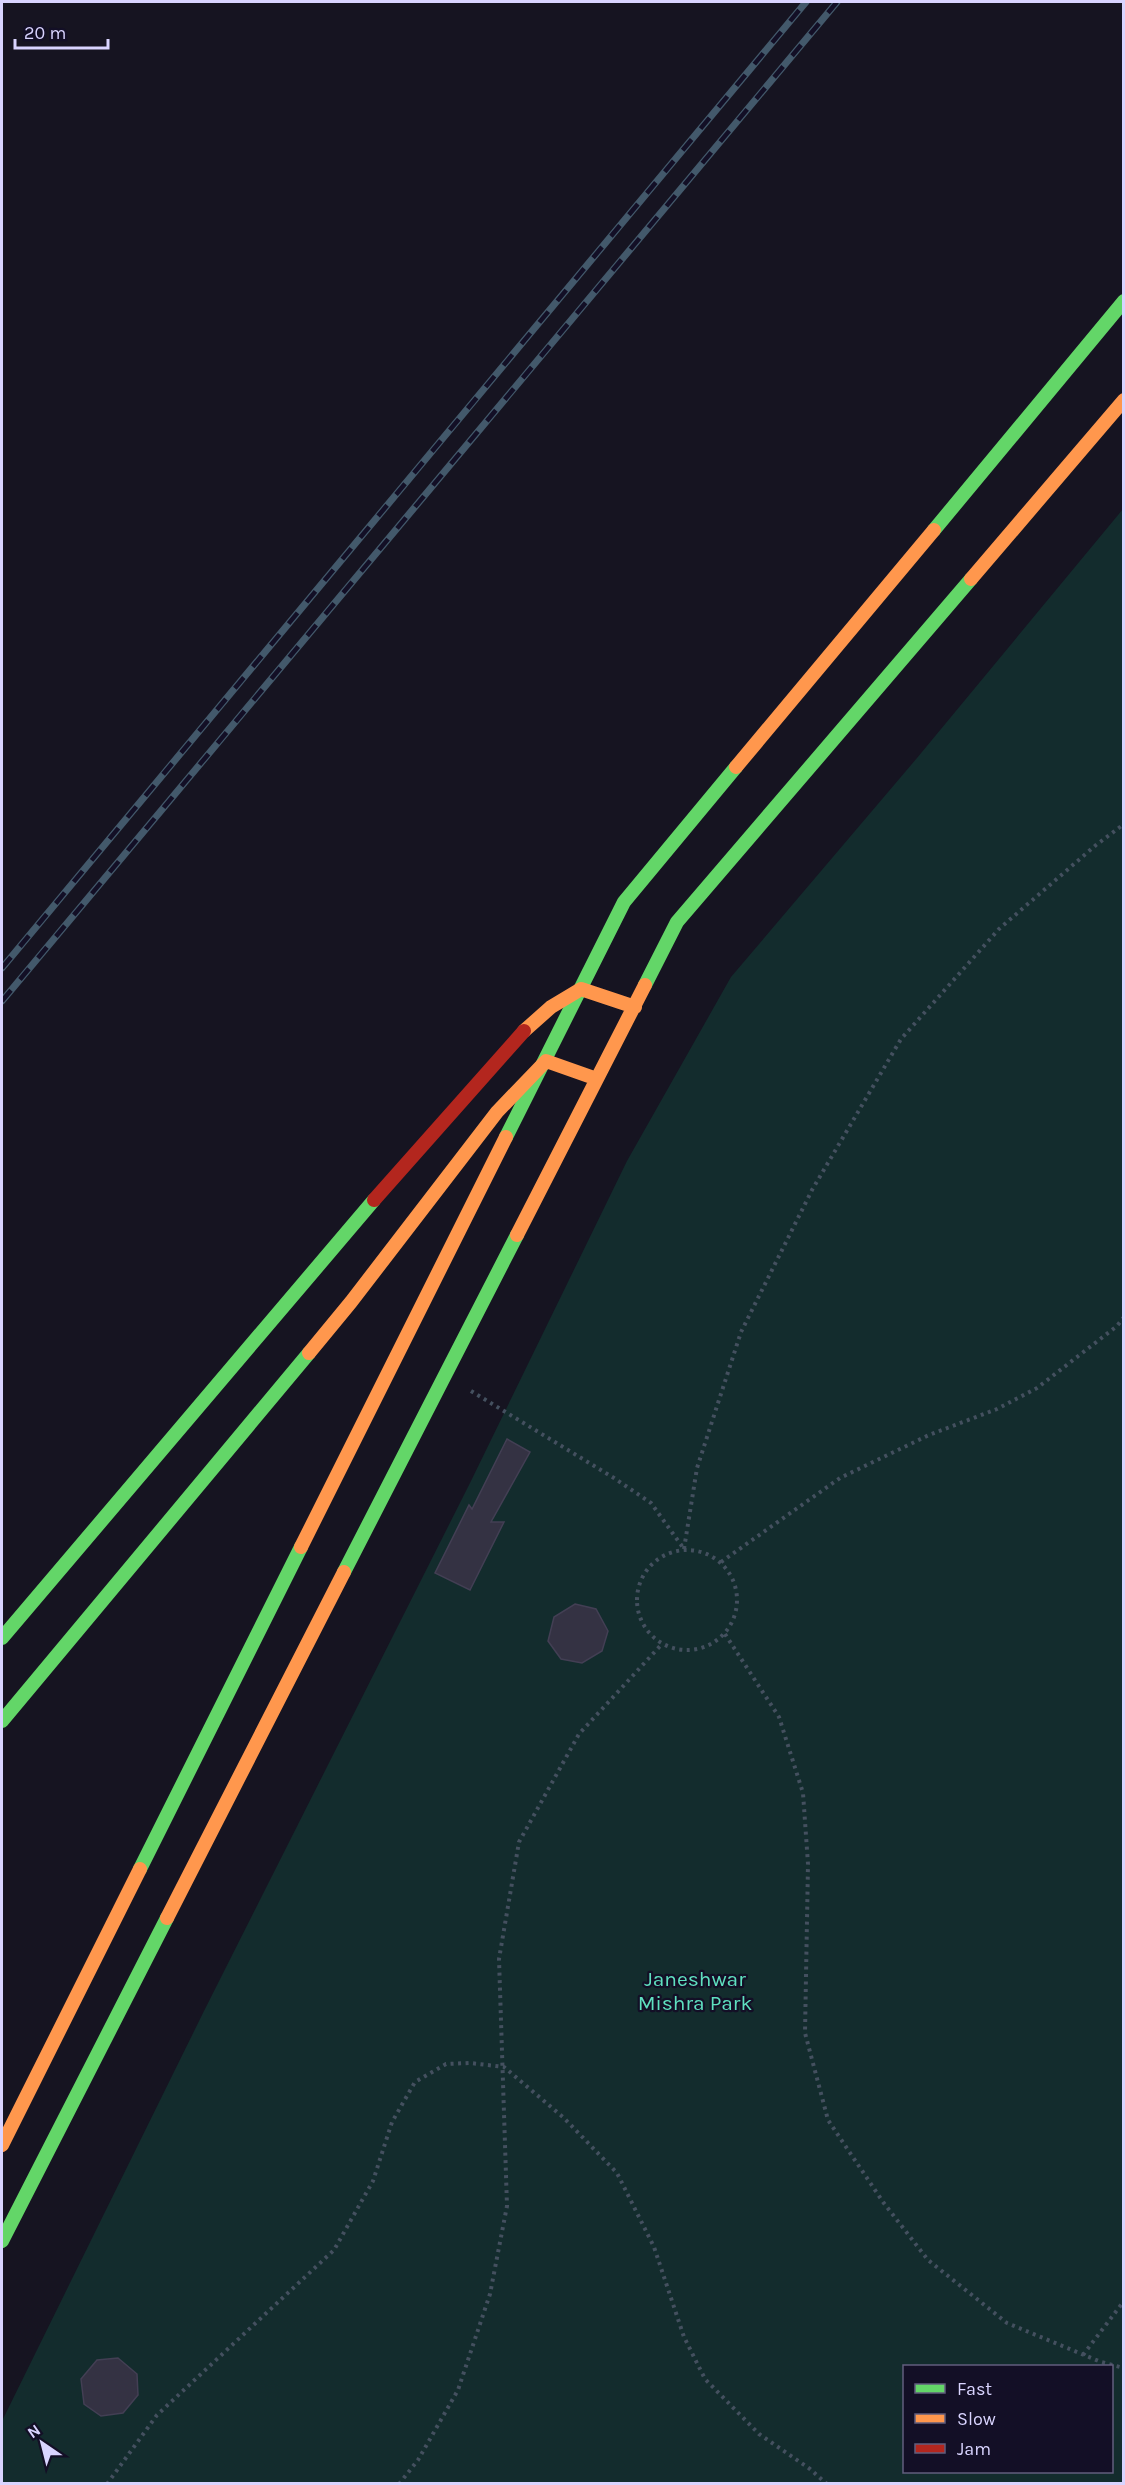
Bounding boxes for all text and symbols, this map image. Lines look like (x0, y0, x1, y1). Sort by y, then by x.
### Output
scale bar (15, 12, 108, 50)
text: 20 m (24, 22, 66, 44)
park label: Janeshwar Mishra Park (638, 1967, 752, 2015)
legend (903, 2365, 1113, 2473)
text: Fast (957, 2378, 992, 2400)
text: Slow (957, 2408, 996, 2430)
north arrow (12, 2413, 72, 2473)
text: N (24, 2420, 44, 2442)
text: Jam (957, 2438, 991, 2460)

